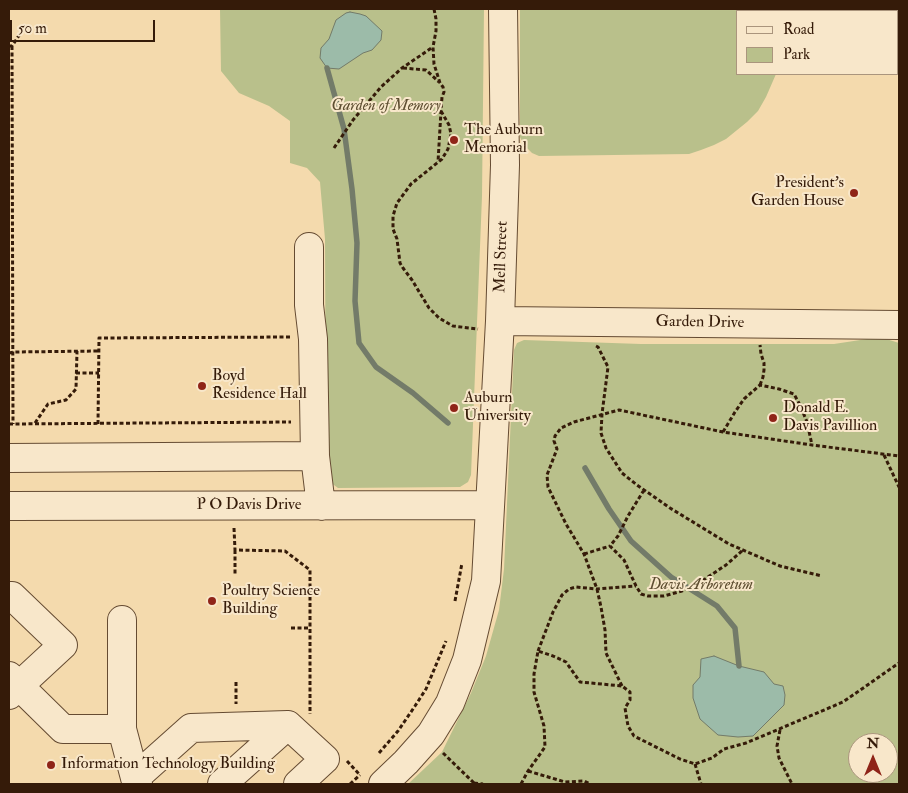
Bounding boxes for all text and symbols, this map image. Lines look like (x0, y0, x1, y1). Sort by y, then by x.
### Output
scale bar (12, 10, 158, 42)
legend (736, 10, 898, 75)
text: 50 m (18, 19, 47, 38)
text: Road (783, 20, 814, 39)
text: Park (783, 45, 810, 64)
park label: Garden of Memory (331, 97, 441, 117)
place label: The Auburn Memorial (464, 121, 543, 159)
marker: The Auburn Memorial (448, 134, 460, 146)
place label: President's Garden House (751, 174, 844, 212)
marker: President's Garden House (848, 187, 860, 199)
street label: Mell Street (491, 221, 513, 293)
street label: Garden Drive (655, 313, 745, 333)
place label: Boyd Residence Hall (212, 367, 307, 405)
marker: Boyd Residence Hall (196, 380, 208, 392)
place label: Auburn University (464, 389, 531, 427)
place label: Donald E. Davis Pavillion (783, 399, 877, 437)
marker: Auburn University (448, 402, 460, 414)
marker: Donald E. Davis Pavillion (767, 412, 779, 424)
street label: P O Davis Drive (196, 496, 302, 516)
park label: Davis Arboretum (649, 576, 753, 596)
place label: Poultry Science Building (222, 582, 320, 620)
marker: Poultry Science Building (206, 595, 218, 607)
north arrow (848, 733, 898, 783)
text: N (867, 735, 879, 752)
place label: Information Technology Building (61, 755, 275, 775)
marker: Information Technology Building (45, 759, 57, 771)

